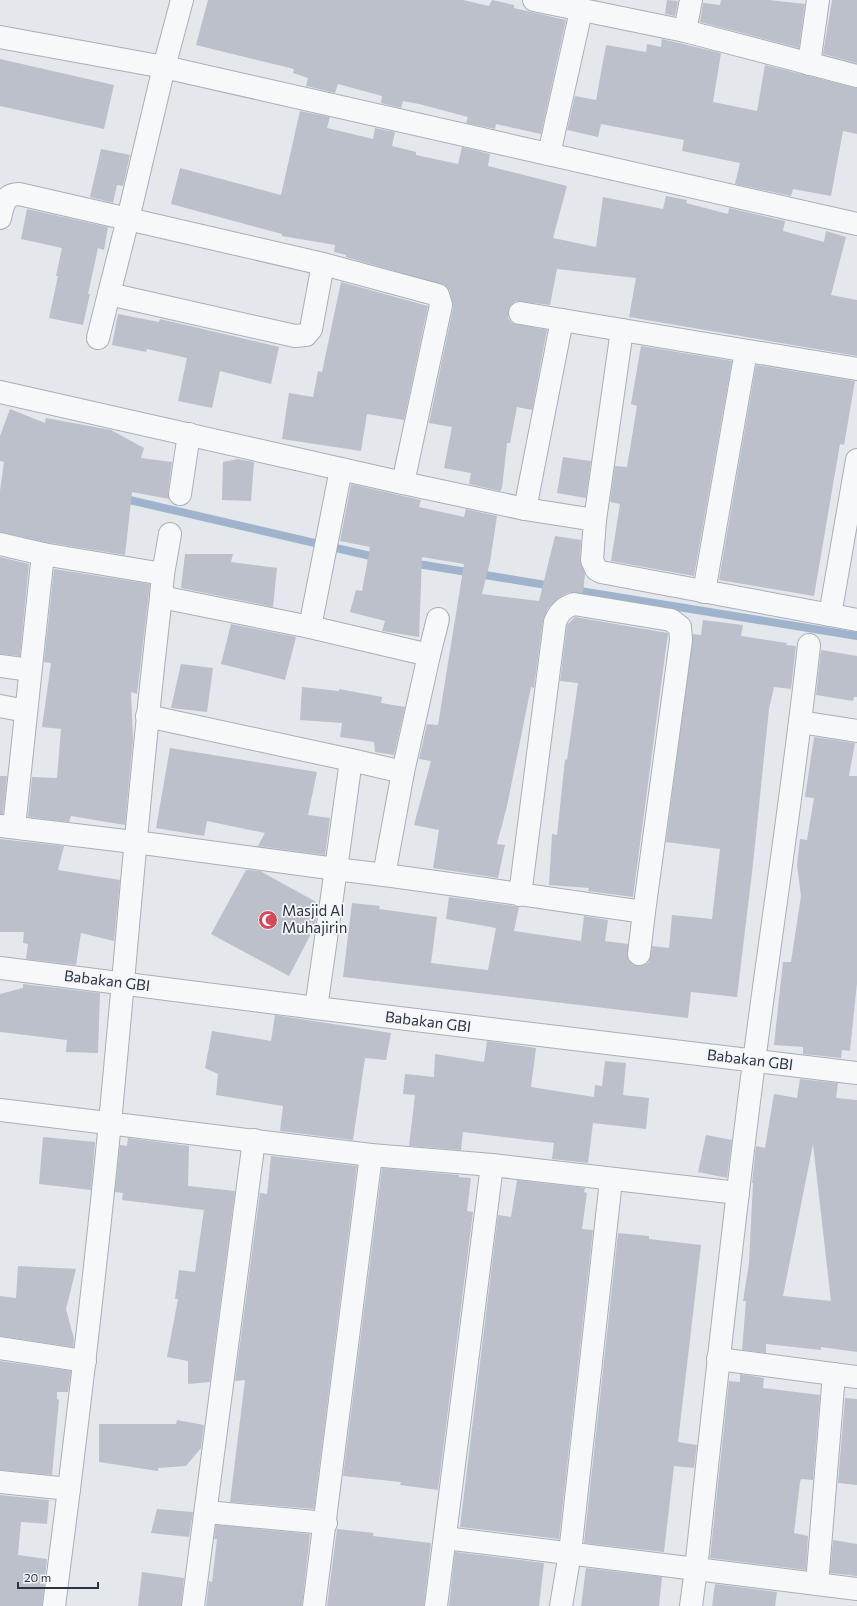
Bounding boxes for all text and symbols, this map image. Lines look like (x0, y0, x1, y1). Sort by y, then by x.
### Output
place label: Masjid Al Muhajirin (282, 901, 347, 936)
mosque icon: Masjid Al Muhajirin (257, 909, 279, 931)
street label: Babakan GBI (63, 966, 151, 994)
street label: Babakan GBI (384, 1007, 472, 1035)
street label: Babakan GBI (706, 1045, 794, 1073)
scale bar (18, 1564, 98, 1590)
text: 20 m (24, 1570, 51, 1584)

